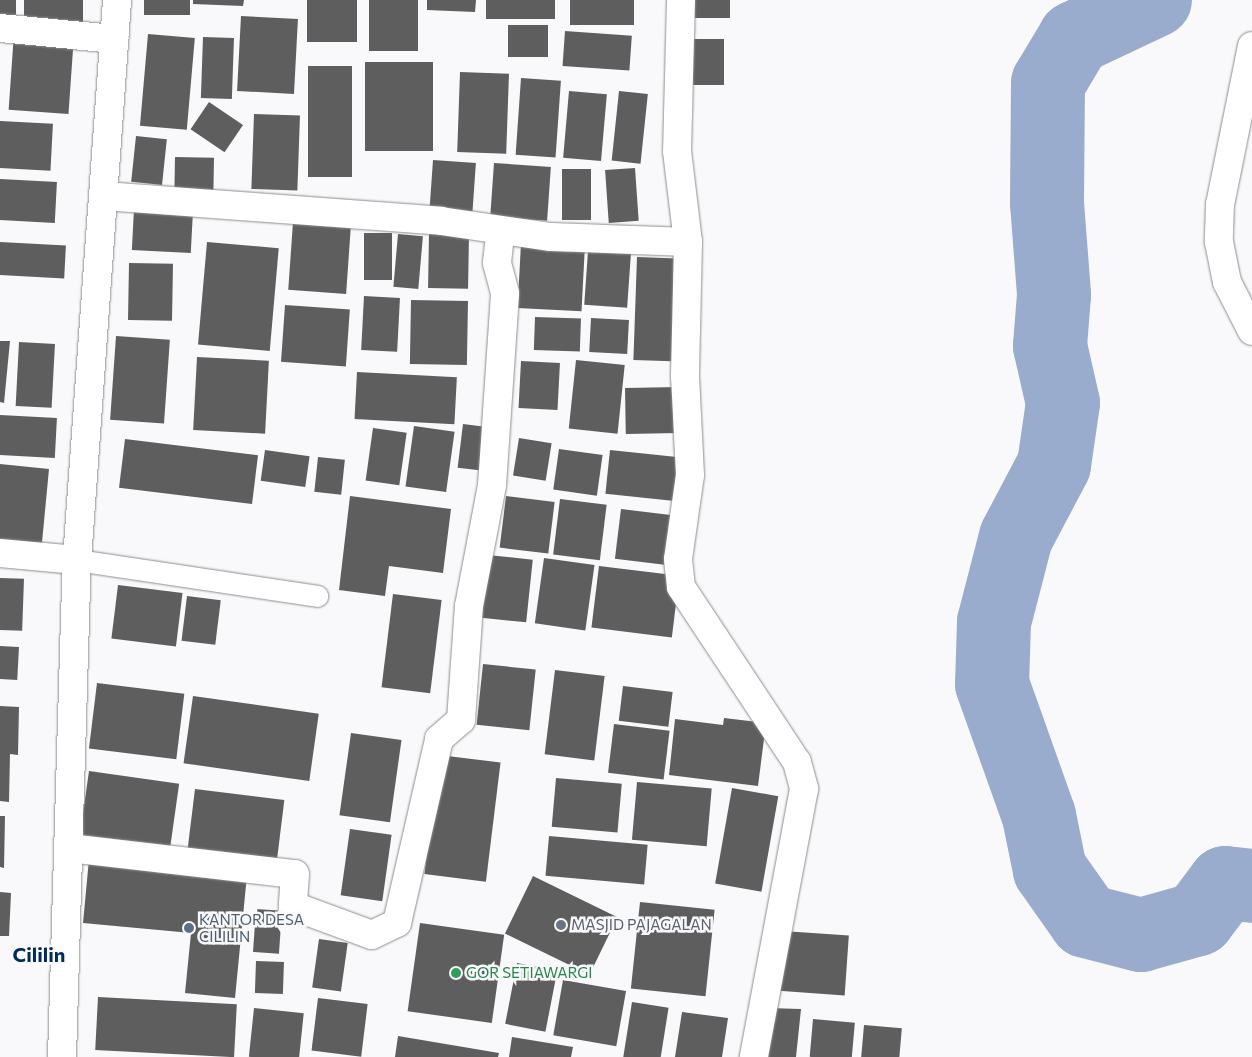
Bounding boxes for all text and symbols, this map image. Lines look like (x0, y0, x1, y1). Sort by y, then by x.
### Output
place label: KANTOR DESA CILILIN (199, 910, 304, 945)
place label: MASJID PAJAGALAN (571, 916, 712, 934)
marker: MASJID PAJAGALAN (555, 919, 567, 931)
marker: KANTOR DESA CILILIN (183, 922, 195, 934)
district label: Cililin (13, 942, 65, 966)
place label: GOR SETIAWARGI (466, 964, 593, 982)
marker: GOR SETIAWARGI (450, 967, 462, 979)

